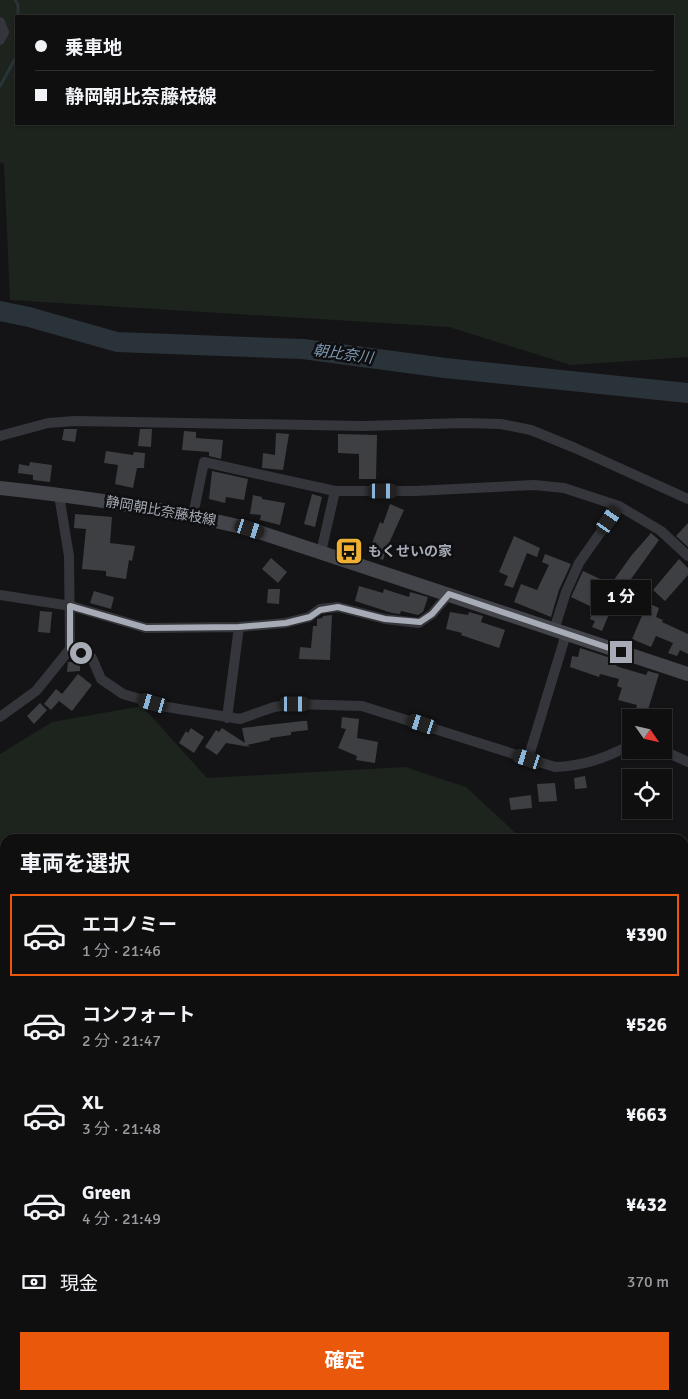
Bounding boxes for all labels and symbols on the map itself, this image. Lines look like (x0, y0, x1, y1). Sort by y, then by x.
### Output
water label: 朝比奈川 (312, 341, 376, 367)
car (368, 484, 398, 499)
street label: 静岡朝比奈藤枝線 (104, 493, 218, 529)
car (594, 503, 623, 537)
car (233, 517, 266, 541)
bus stop icon: もくせいの家 (334, 536, 364, 566)
place label: もくせいの家 (368, 543, 452, 560)
callout: 1 分 (591, 580, 651, 614)
route end (610, 641, 632, 663)
route start (70, 642, 92, 664)
car (136, 692, 169, 714)
car (280, 697, 310, 712)
north arrow (622, 709, 672, 759)
car (405, 712, 438, 736)
car (511, 747, 544, 771)

